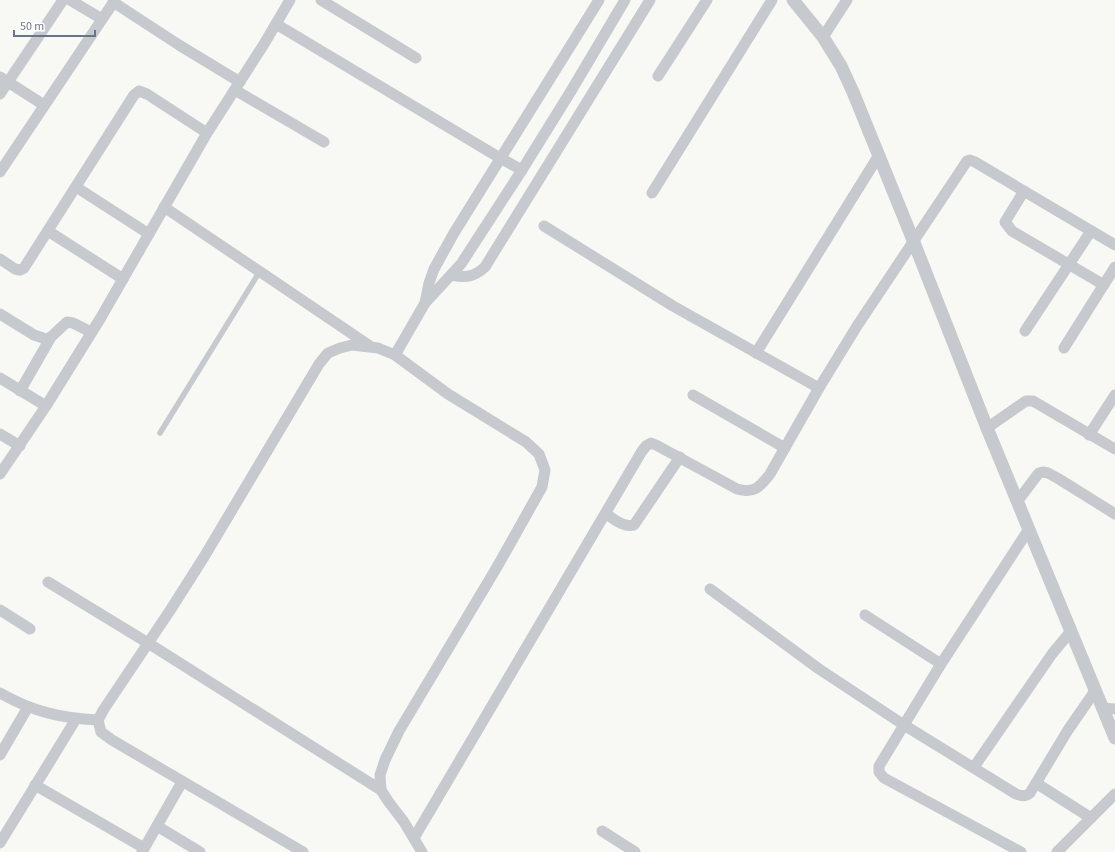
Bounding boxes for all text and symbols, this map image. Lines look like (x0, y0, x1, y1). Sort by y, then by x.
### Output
scale bar (14, 12, 95, 38)
text: 50 m (20, 18, 44, 35)

